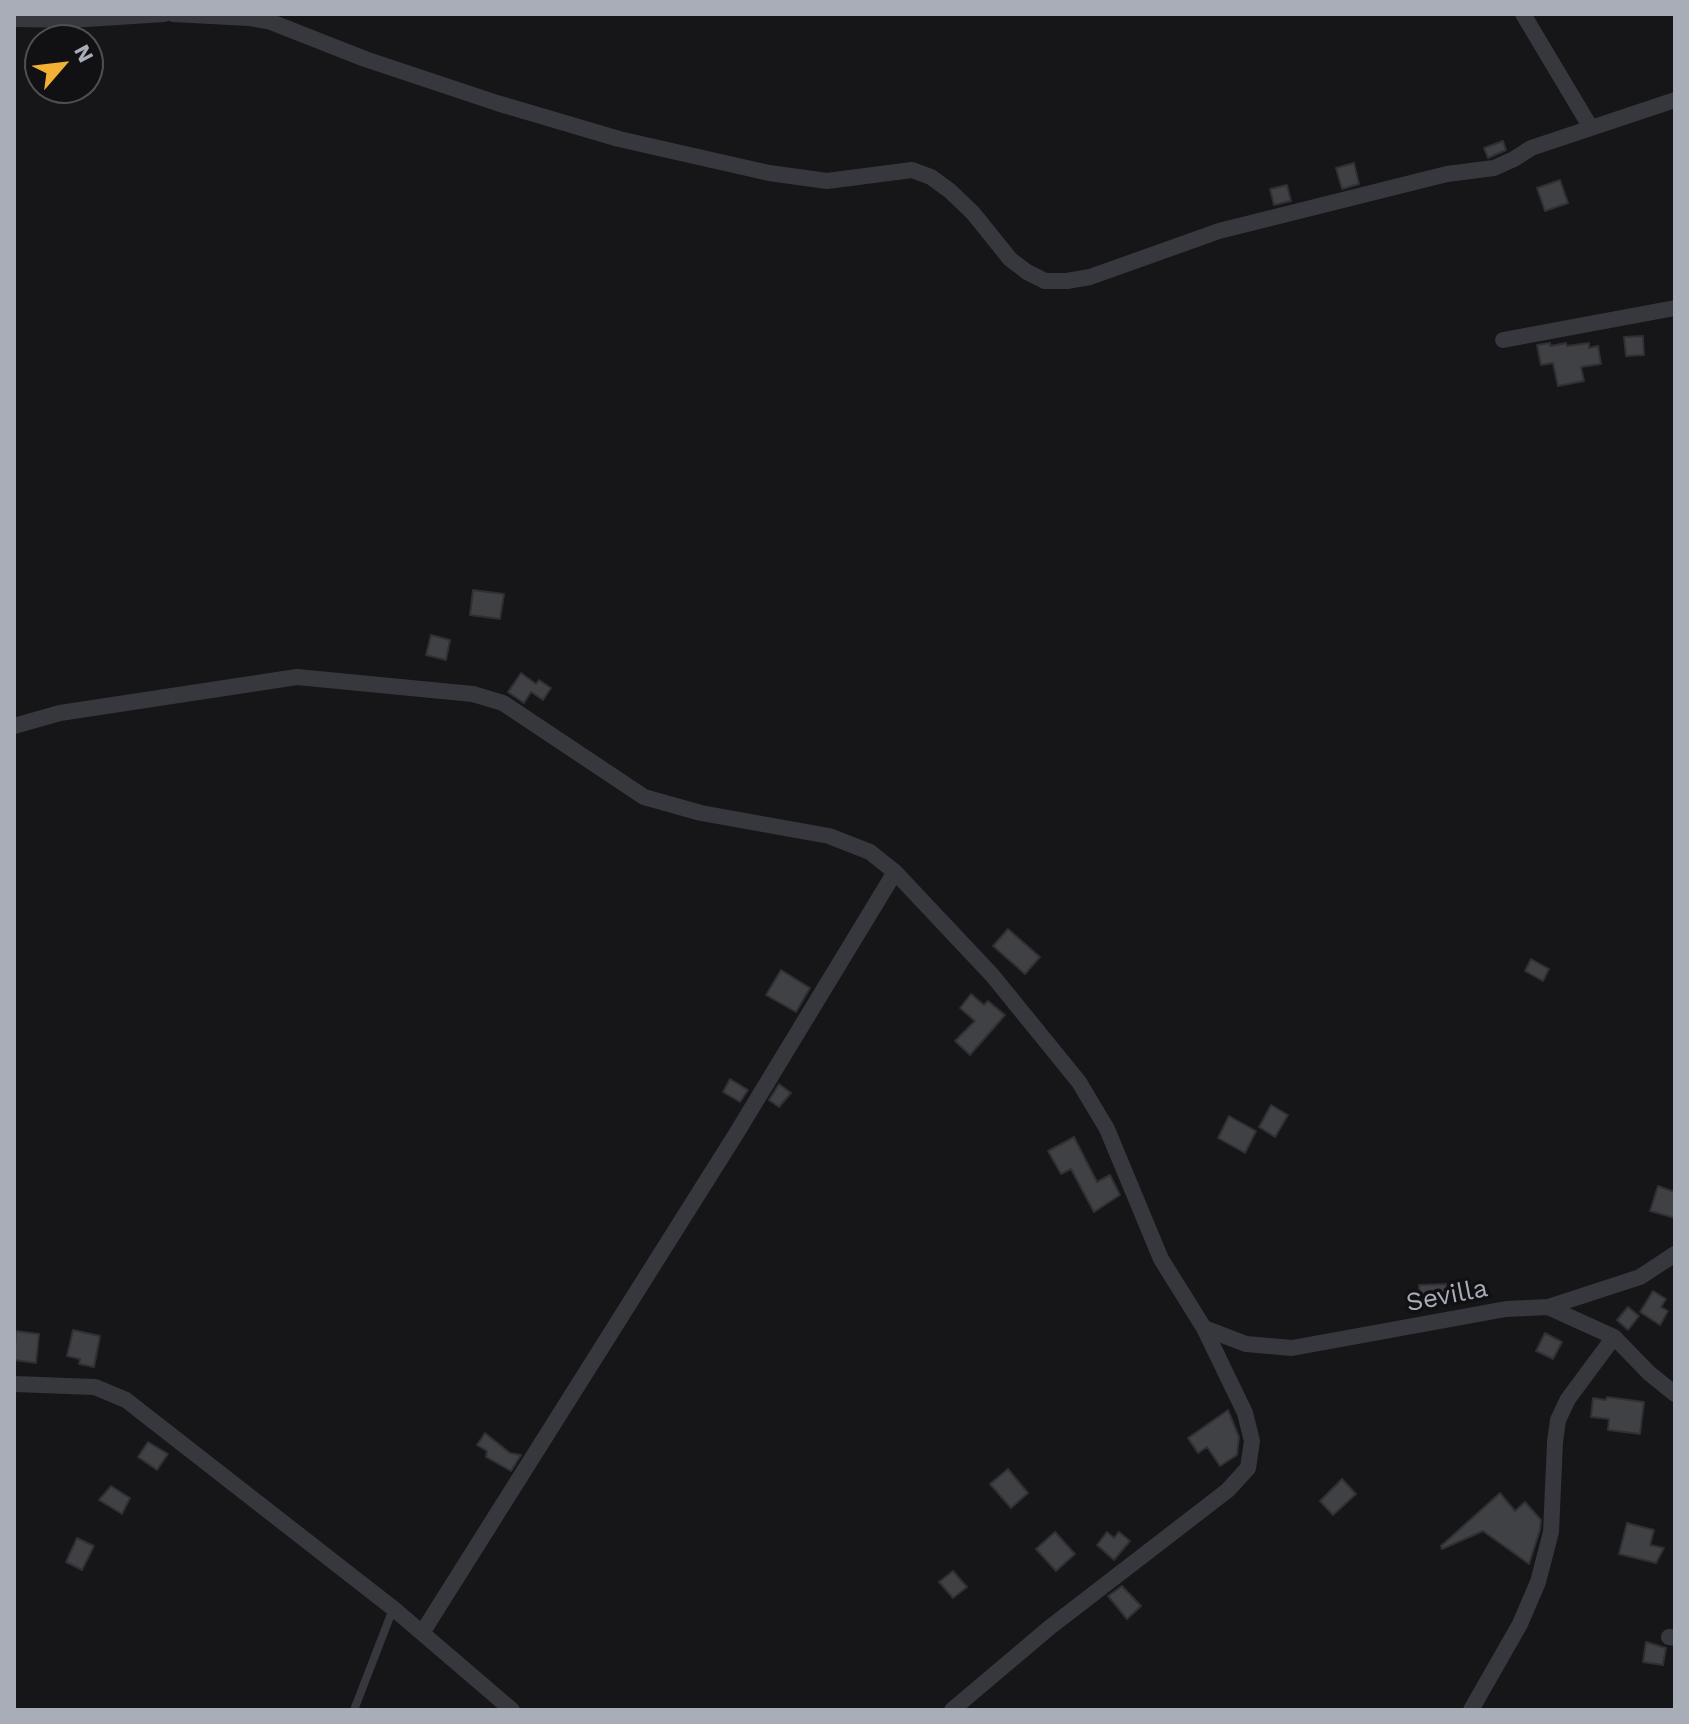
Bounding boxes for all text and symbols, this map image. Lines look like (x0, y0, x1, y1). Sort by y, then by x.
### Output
north arrow (24, 24, 104, 104)
text: N (69, 40, 99, 67)
street label: Sevilla (1404, 1273, 1490, 1319)

